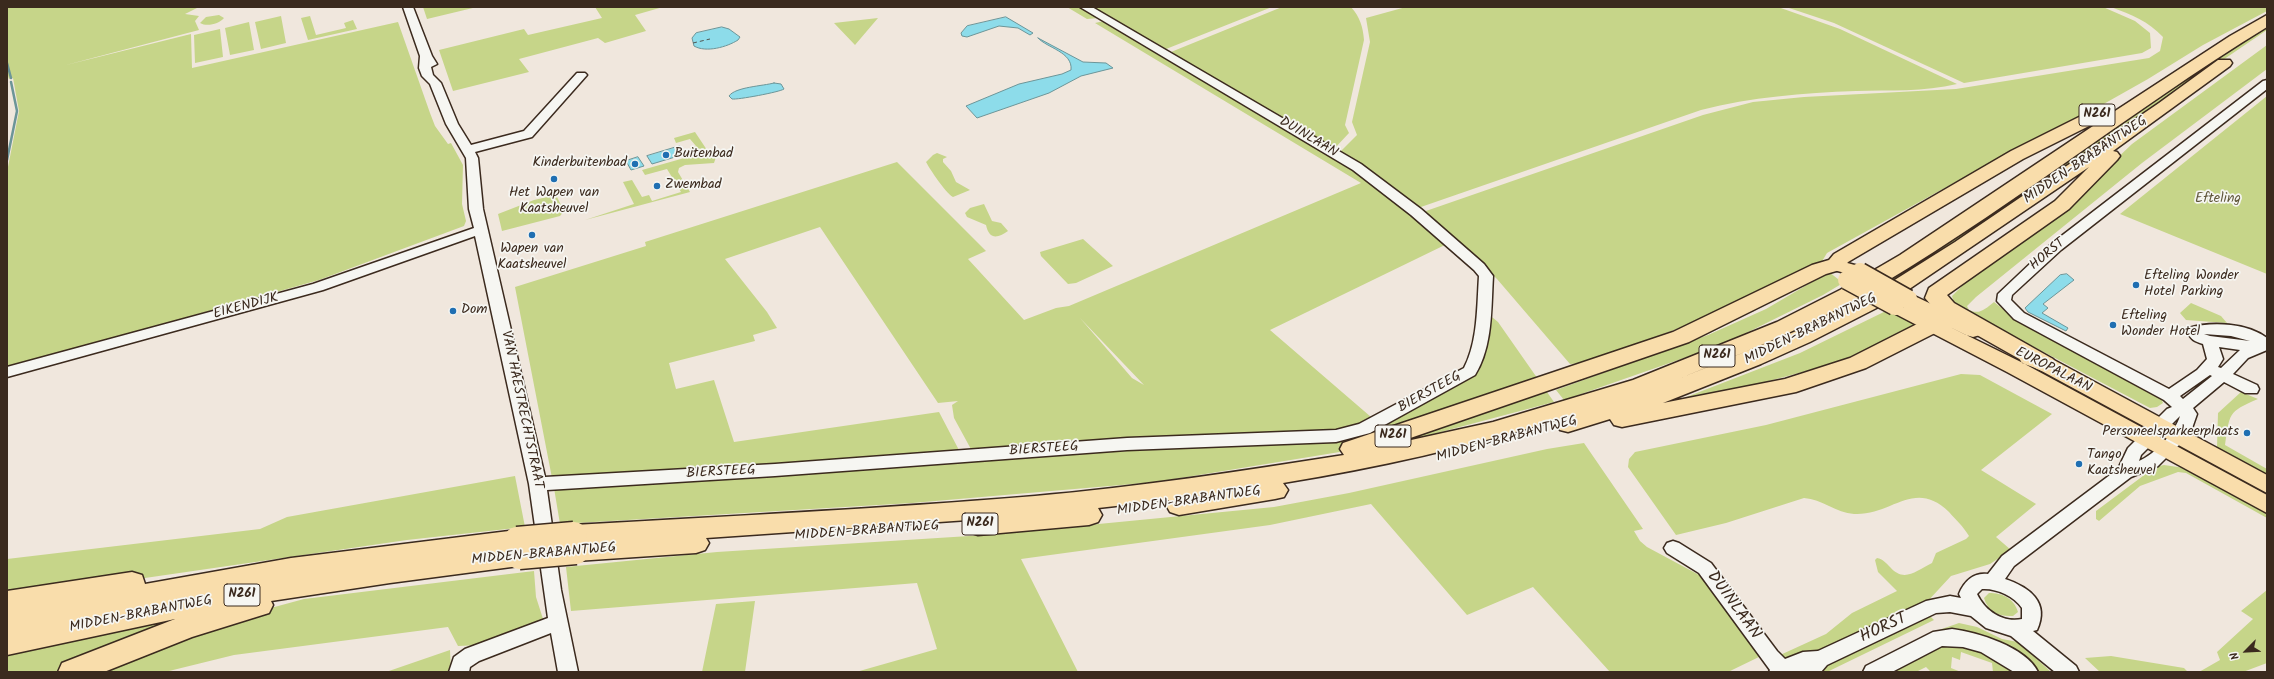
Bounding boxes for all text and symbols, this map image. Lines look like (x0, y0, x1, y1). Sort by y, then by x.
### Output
road number: N261 (2079, 104, 2115, 126)
street label: MIDDEN-BRABANTWEG (2021, 113, 2151, 209)
street label: DUINLAAN (1276, 114, 1340, 162)
place label: Buitenbad (674, 147, 733, 163)
marker: Buitenbad (661, 150, 671, 160)
place label: Kinderbuitenbad (533, 156, 627, 172)
marker: Kinderbuitenbad (630, 159, 640, 169)
marker: Het Wapen van Kaatsheuvel (549, 174, 559, 184)
place label: Zwembad (665, 178, 721, 194)
marker: Zwembad (652, 181, 662, 191)
place label: Het Wapen van Kaatsheuvel (509, 186, 599, 218)
park label: Efteling (2195, 192, 2241, 208)
marker: Wapen van Kaatsheuvel (527, 230, 537, 240)
street label: HORST (2027, 235, 2069, 275)
place label: Wapen van Kaatsheuvel (498, 242, 566, 274)
place label: Efteling Wonder Hotel Parking (2144, 269, 2238, 302)
marker: Efteling Wonder Hotel Parking (2131, 280, 2141, 290)
street label: EIKENDIJK (212, 290, 280, 324)
street label: MIDDEN-BRABANTWEG (1742, 291, 1880, 369)
place label: Dom (461, 303, 488, 319)
marker: Dom (448, 306, 458, 316)
place label: Efteling Wonder Hotel (2121, 309, 2200, 342)
marker: Efteling Wonder Hotel (2108, 320, 2118, 330)
street label: VAN HAESTRECHTSTRAAT (496, 329, 546, 491)
road number: N261 (1699, 345, 1735, 367)
street label: EUROPALAAN (2012, 345, 2094, 397)
street label: BIERSTEEG (1396, 369, 1464, 417)
street label: MIDDEN-BRABANTWEG (1435, 413, 1579, 467)
road number: N261 (1375, 425, 1411, 447)
place label: Personeelsparkeerplaats (2102, 425, 2239, 441)
marker: Personeelsparkeerplaats (2242, 428, 2252, 438)
street label: BIERSTEEG (1009, 439, 1079, 461)
place label: Tango Kaatsheuvel (2087, 448, 2156, 480)
marker: Tango Kaatsheuvel (2074, 459, 2084, 469)
street label: BIERSTEEG (686, 463, 756, 483)
street label: MIDDEN-BRABANTWEG (1116, 484, 1262, 520)
road number: N261 (962, 513, 998, 535)
street label: MIDDEN-BRABANTWEG (794, 519, 940, 545)
street label: MIDDEN-BRABANTWEG (471, 540, 617, 570)
street label: DUINLAAN (1701, 568, 1765, 644)
road number: N261 (224, 584, 260, 606)
street label: MIDDEN-BRABANTWEG (68, 593, 214, 637)
street label: HORST (1857, 609, 1911, 649)
north arrow (2226, 631, 2266, 671)
text: N (2225, 649, 2245, 663)

